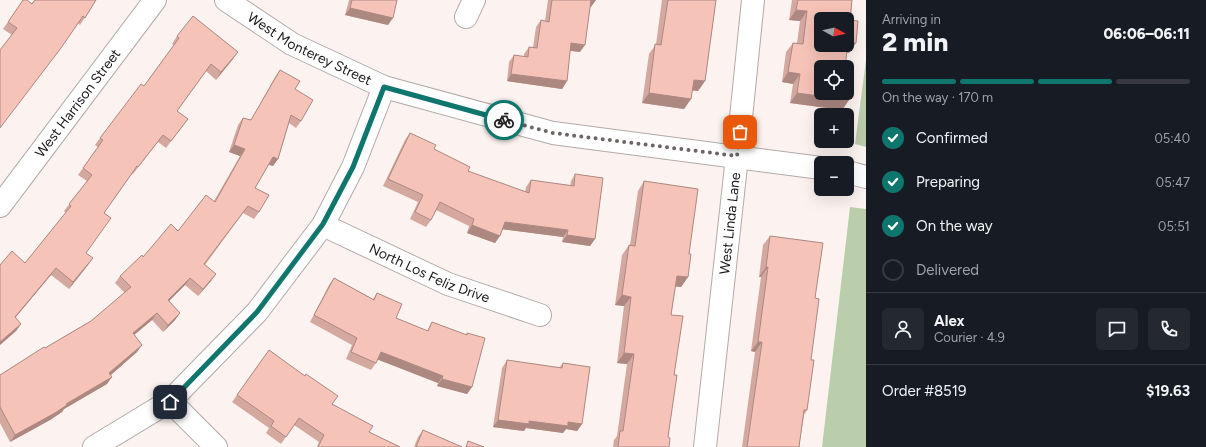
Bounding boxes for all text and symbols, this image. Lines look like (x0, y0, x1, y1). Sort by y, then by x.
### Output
street label: West Monterey Street (244, 8, 375, 89)
north arrow (814, 12, 854, 52)
map controls (814, 12, 854, 196)
text: Arriving in (882, 12, 941, 27)
text: 06:06–06:11 (1104, 25, 1190, 43)
text: 2 min (882, 26, 948, 58)
street label: West Harrison Street (31, 45, 124, 161)
button: locate (814, 60, 854, 100)
text: On the way · 170 m (882, 90, 993, 105)
courier (484, 100, 524, 140)
button: + (814, 108, 854, 148)
icon: bike (493, 109, 515, 131)
pin (723, 115, 757, 149)
icon: bag (729, 121, 751, 143)
icon: check (882, 127, 904, 149)
text: Confirmed (916, 129, 988, 147)
text: 05:40 (1154, 131, 1190, 146)
button: − (814, 156, 854, 196)
street label: West Linda Lane (716, 171, 744, 275)
icon: check (882, 171, 904, 193)
text: Preparing (916, 173, 980, 191)
text: 05:47 (1156, 175, 1190, 190)
icon: check (882, 215, 904, 237)
text: On the way (916, 217, 993, 235)
text: 05:51 (1158, 219, 1190, 234)
street label: North Los Feliz Drive (366, 240, 493, 306)
text: Delivered (916, 261, 979, 279)
button: person (882, 308, 924, 350)
button: chat (1096, 308, 1138, 350)
button: phone (1148, 308, 1190, 350)
text: Alex (934, 312, 964, 330)
text: Courier · 4.9 (934, 330, 1005, 345)
text: Order #8519 (882, 382, 966, 400)
text: $19.63 (1146, 382, 1190, 400)
pin (153, 385, 187, 419)
icon: home (159, 391, 181, 413)

